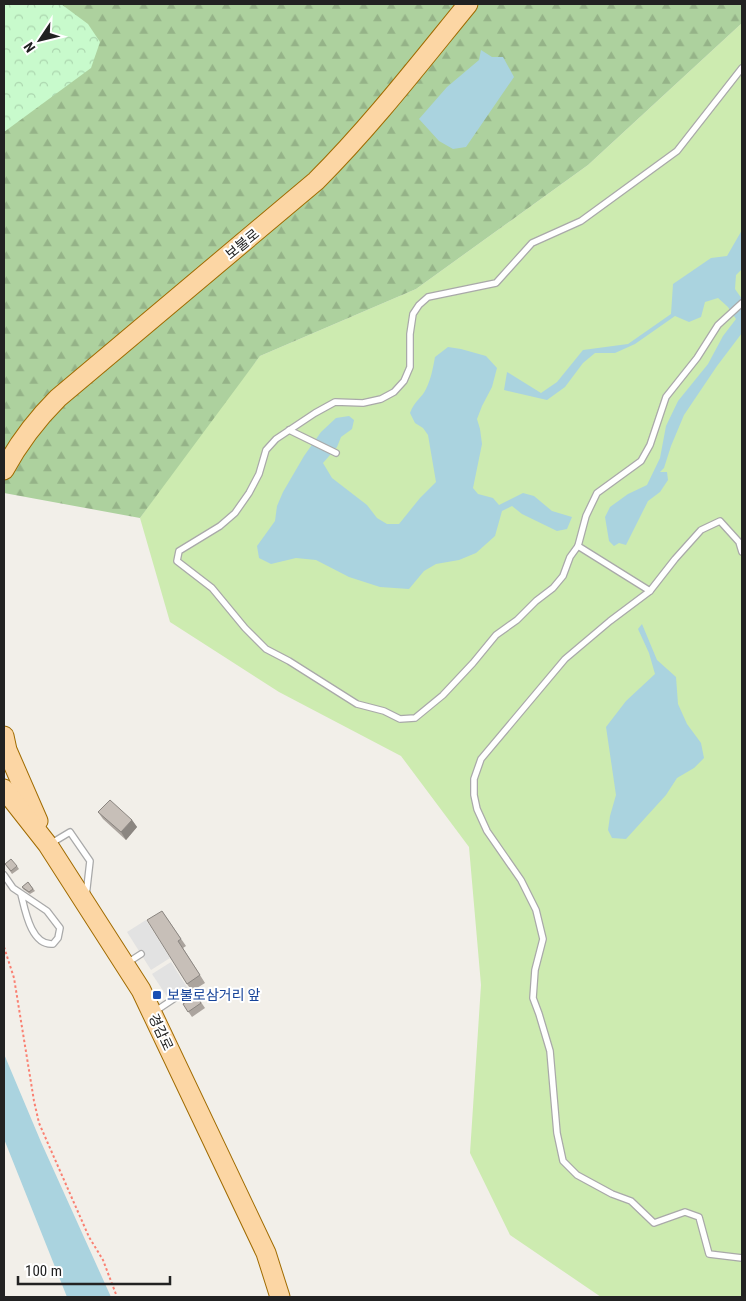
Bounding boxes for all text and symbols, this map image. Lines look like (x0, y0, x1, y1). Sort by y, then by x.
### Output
north arrow (15, 15, 65, 65)
text: N (20, 39, 38, 56)
street label: 보불로 (222, 226, 262, 262)
place label: 보불로삼거리 앞 (167, 987, 260, 1003)
marker: 보불로삼거리 앞 (151, 989, 163, 1001)
street label: 경감로 (146, 1011, 176, 1053)
scale bar (18, 1254, 170, 1286)
text: 100 m (25, 1262, 62, 1280)

